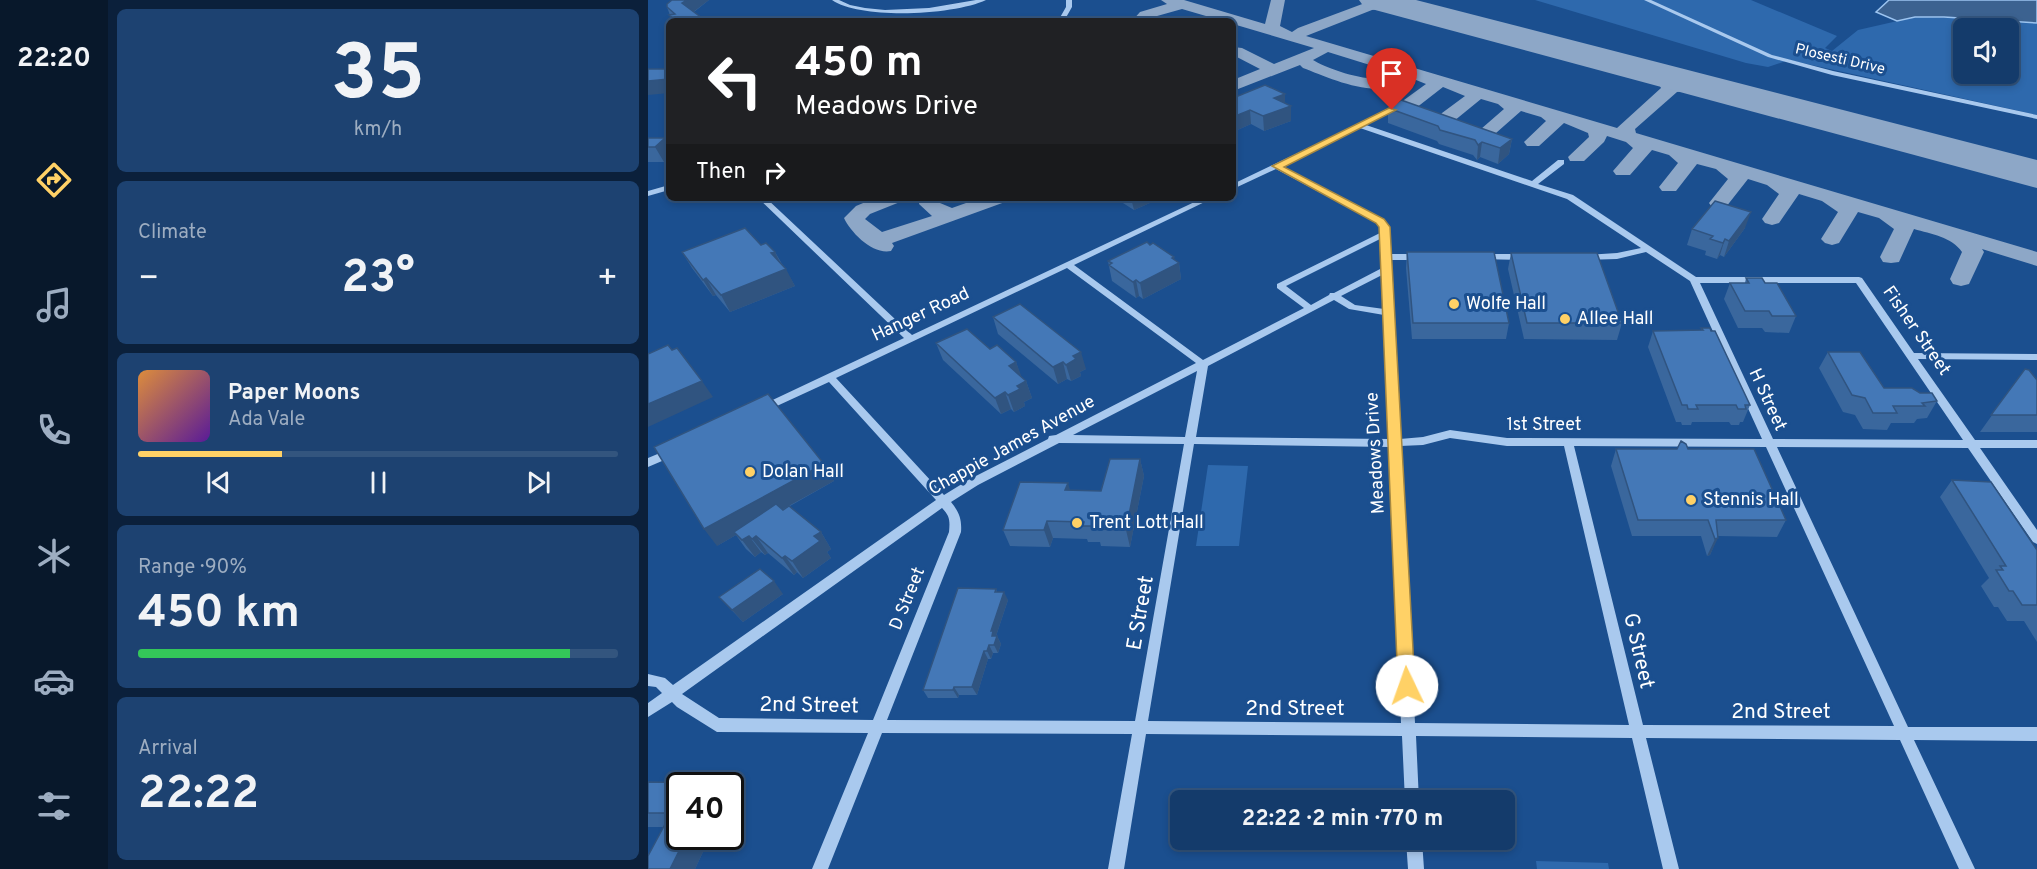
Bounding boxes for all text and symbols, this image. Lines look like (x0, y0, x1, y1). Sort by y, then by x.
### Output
map controls (1953, 18, 2019, 84)
button: sound (1953, 18, 2019, 84)
text: 35 (331, 28, 425, 127)
text: 450 m (795, 38, 922, 91)
street label: Plosesti Drive (1793, 40, 1887, 80)
text: 22:20 (17, 42, 91, 76)
icon: left (696, 42, 774, 120)
pin (1366, 48, 1417, 110)
icon: arrive (1375, 57, 1408, 90)
text: Meadows Drive (795, 90, 978, 124)
text: km/h (354, 117, 402, 143)
icon: right (758, 156, 791, 189)
icon: directions (33, 159, 75, 201)
text: Then (696, 159, 746, 186)
text: Climate (138, 220, 207, 246)
text: 23° (341, 251, 415, 308)
text: − (138, 259, 159, 301)
text: + (597, 259, 618, 301)
street label: Hanger Road (869, 282, 973, 348)
street label: Fisher Street (1877, 282, 1955, 380)
icon: music (33, 284, 75, 326)
place label: Wolfe Hall (1466, 293, 1546, 316)
marker: Wolfe Hall (1447, 297, 1461, 311)
place label: Allee Hall (1577, 308, 1654, 331)
marker: Allee Hall (1558, 312, 1572, 326)
street label: H Street (1743, 365, 1791, 435)
text: Paper Moons (228, 380, 360, 407)
street label: Chappie James Avenue (925, 391, 1099, 501)
street label: Meadows Drive (1361, 392, 1391, 514)
text: Ada Vale (228, 407, 305, 433)
icon: phone (33, 409, 75, 451)
street label: 1st Street (1506, 414, 1582, 437)
place label: Dolan Hall (762, 461, 844, 484)
marker: Dolan Hall (743, 465, 757, 479)
icon: previous (202, 466, 235, 499)
icon: pause (362, 466, 395, 499)
icon: next (522, 466, 555, 499)
place label: Stennis Hall (1703, 489, 1799, 512)
marker: Stennis Hall (1684, 493, 1698, 507)
place label: Trent Lott Hall (1089, 512, 1204, 535)
marker: Trent Lott Hall (1070, 516, 1084, 530)
icon: climate (33, 535, 75, 577)
text: Range · 90% (138, 555, 247, 581)
street label: D Street (885, 564, 931, 634)
street label: E Street (1121, 574, 1161, 652)
text: 450 km (138, 586, 300, 643)
street label: G Street (1616, 610, 1660, 692)
position arrow (1375, 654, 1439, 718)
icon: car (33, 660, 75, 702)
street label: 2nd Street (759, 692, 859, 720)
street label: 2nd Street (1245, 696, 1345, 723)
street label: 2nd Street (1731, 699, 1831, 726)
text: Arrival (138, 736, 198, 762)
text: 22:22 (138, 767, 259, 824)
speed limit sign: 40 (666, 772, 744, 850)
icon: filters (33, 785, 75, 827)
text: 22:22 · 2 min · 770 m (1242, 806, 1443, 833)

